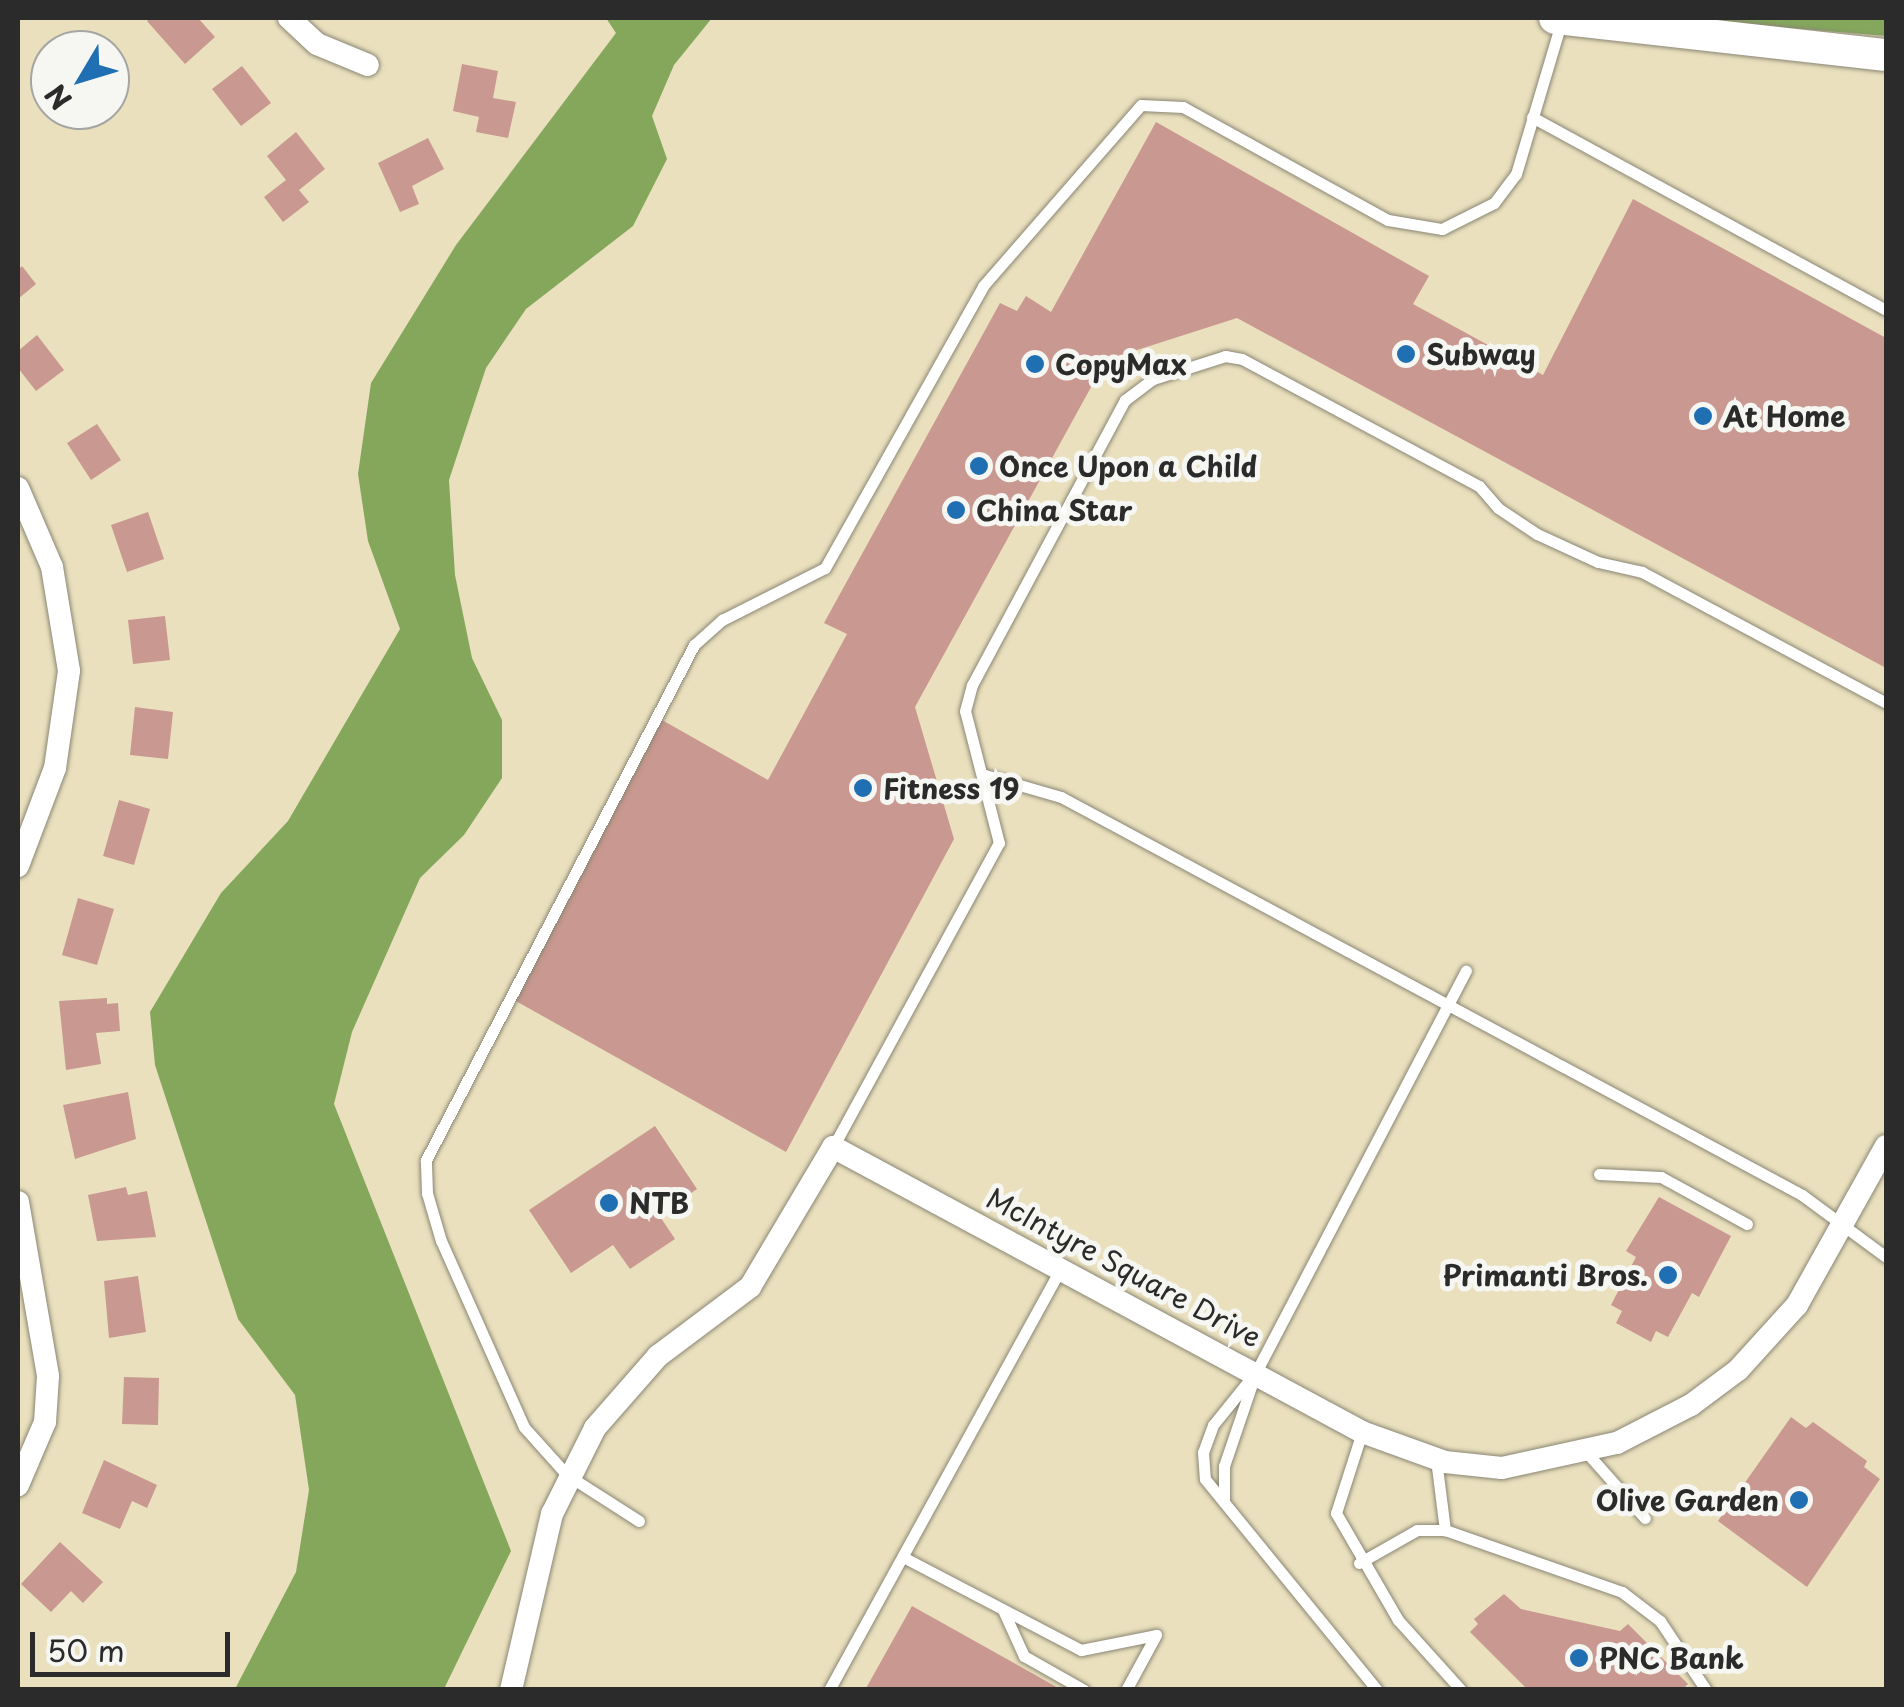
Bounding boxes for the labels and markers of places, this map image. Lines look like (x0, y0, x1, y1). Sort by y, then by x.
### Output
place label: Subway (1426, 337, 1536, 371)
marker: Subway (1395, 343, 1417, 365)
place label: CopyMax (1055, 347, 1187, 381)
marker: CopyMax (1024, 353, 1046, 375)
place label: At Home (1723, 399, 1848, 433)
marker: At Home (1692, 405, 1714, 427)
place label: Once Upon a Child (999, 449, 1261, 483)
marker: Once Upon a Child (968, 455, 990, 477)
place label: China Star (976, 493, 1133, 527)
marker: China Star (945, 499, 967, 521)
place label: Fitness 19 (883, 771, 1020, 805)
marker: Fitness 19 (852, 777, 874, 799)
place label: NTB (629, 1186, 689, 1220)
marker: NTB (598, 1192, 620, 1214)
place label: Primanti Bros. (1441, 1258, 1648, 1292)
marker: Primanti Bros. (1657, 1264, 1679, 1286)
place label: Olive Garden (1596, 1483, 1779, 1517)
marker: Olive Garden (1788, 1489, 1810, 1511)
place label: PNC Bank (1599, 1641, 1744, 1675)
marker: PNC Bank (1568, 1647, 1590, 1669)

